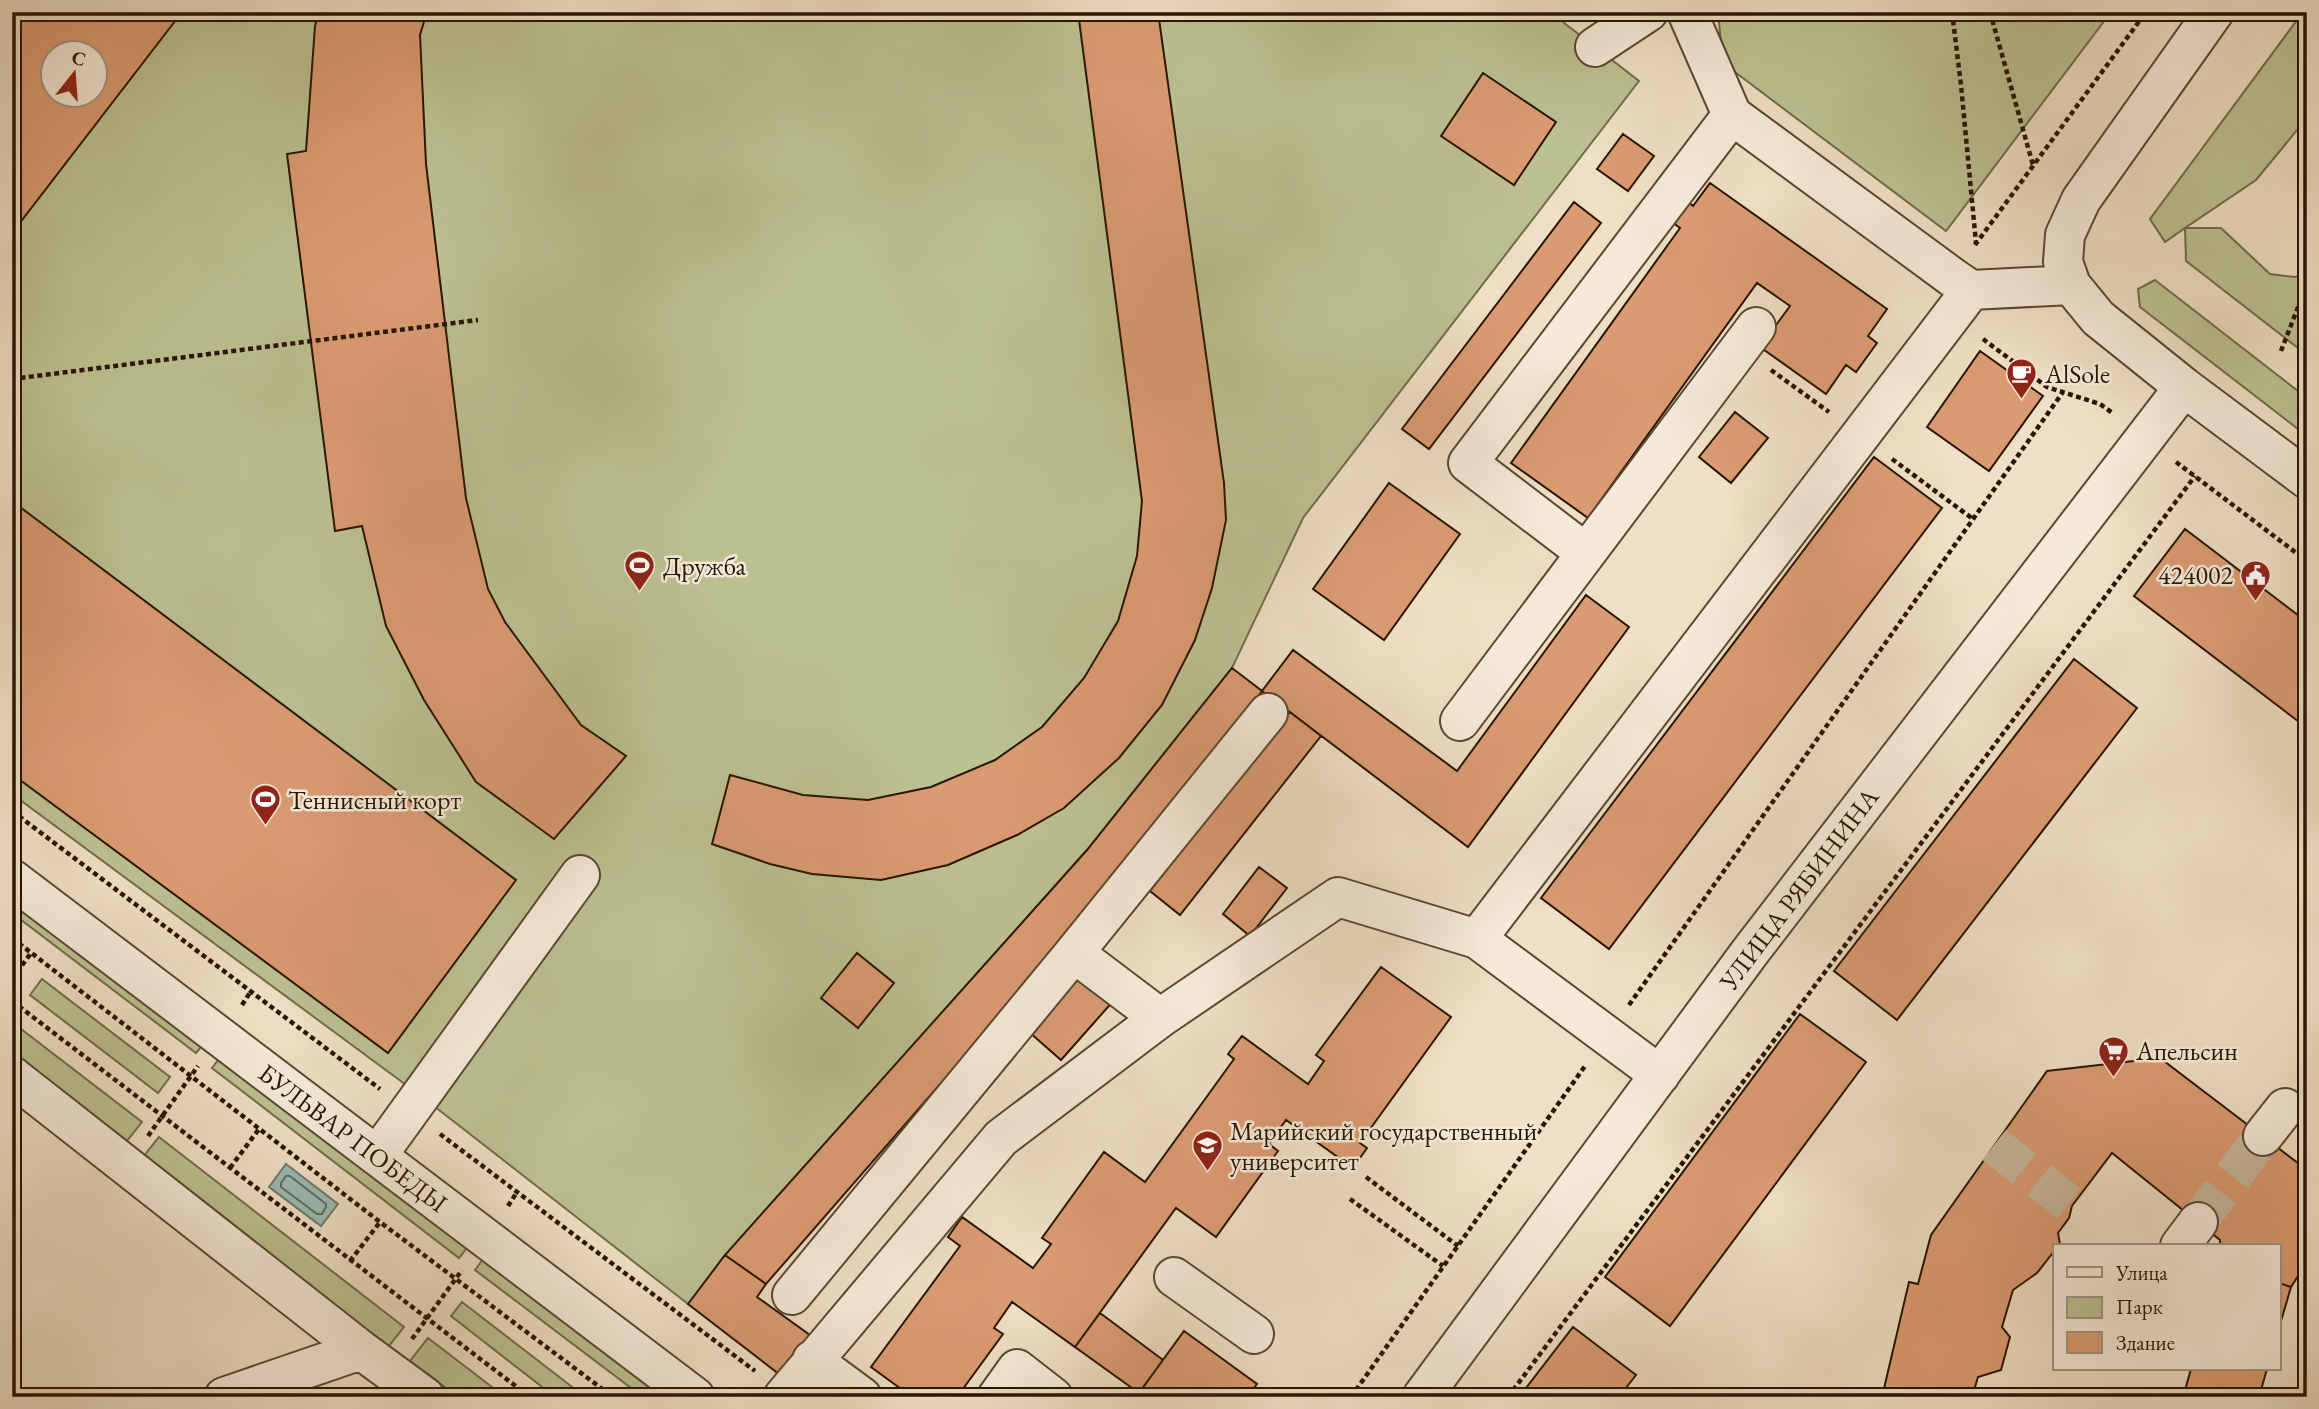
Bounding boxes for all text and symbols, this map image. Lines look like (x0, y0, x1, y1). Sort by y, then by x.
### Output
north arrow (38, 38, 108, 108)
text: С (69, 44, 89, 72)
cafe icon: AlSole (2005, 357, 2039, 401)
place label: AlSole (2044, 357, 2110, 391)
sports icon: Дружба (623, 549, 657, 593)
place label: Дружба (663, 549, 747, 583)
place label: 424002 (2158, 558, 2234, 592)
public building icon: 424002 (2239, 558, 2273, 602)
street label: УЛИЦА РЯБИНИНА (1711, 780, 1887, 998)
sports icon: Теннисный корт (248, 783, 282, 827)
place label: Теннисный корт (288, 783, 461, 817)
supermarket icon: Апельсин (2096, 1034, 2130, 1078)
place label: Апельсин (2135, 1034, 2238, 1068)
street label: БУЛЬВАР ПОБЕДЫ (252, 1056, 454, 1220)
place label: Марийский государственный университет (1230, 1114, 1537, 1178)
school or university icon: Марийский государственный университет (1190, 1129, 1224, 1173)
legend (2053, 1244, 2280, 1370)
text: Улица (2115, 1259, 2168, 1286)
text: Парк (2116, 1293, 2163, 1320)
text: Здание (2116, 1329, 2175, 1356)

